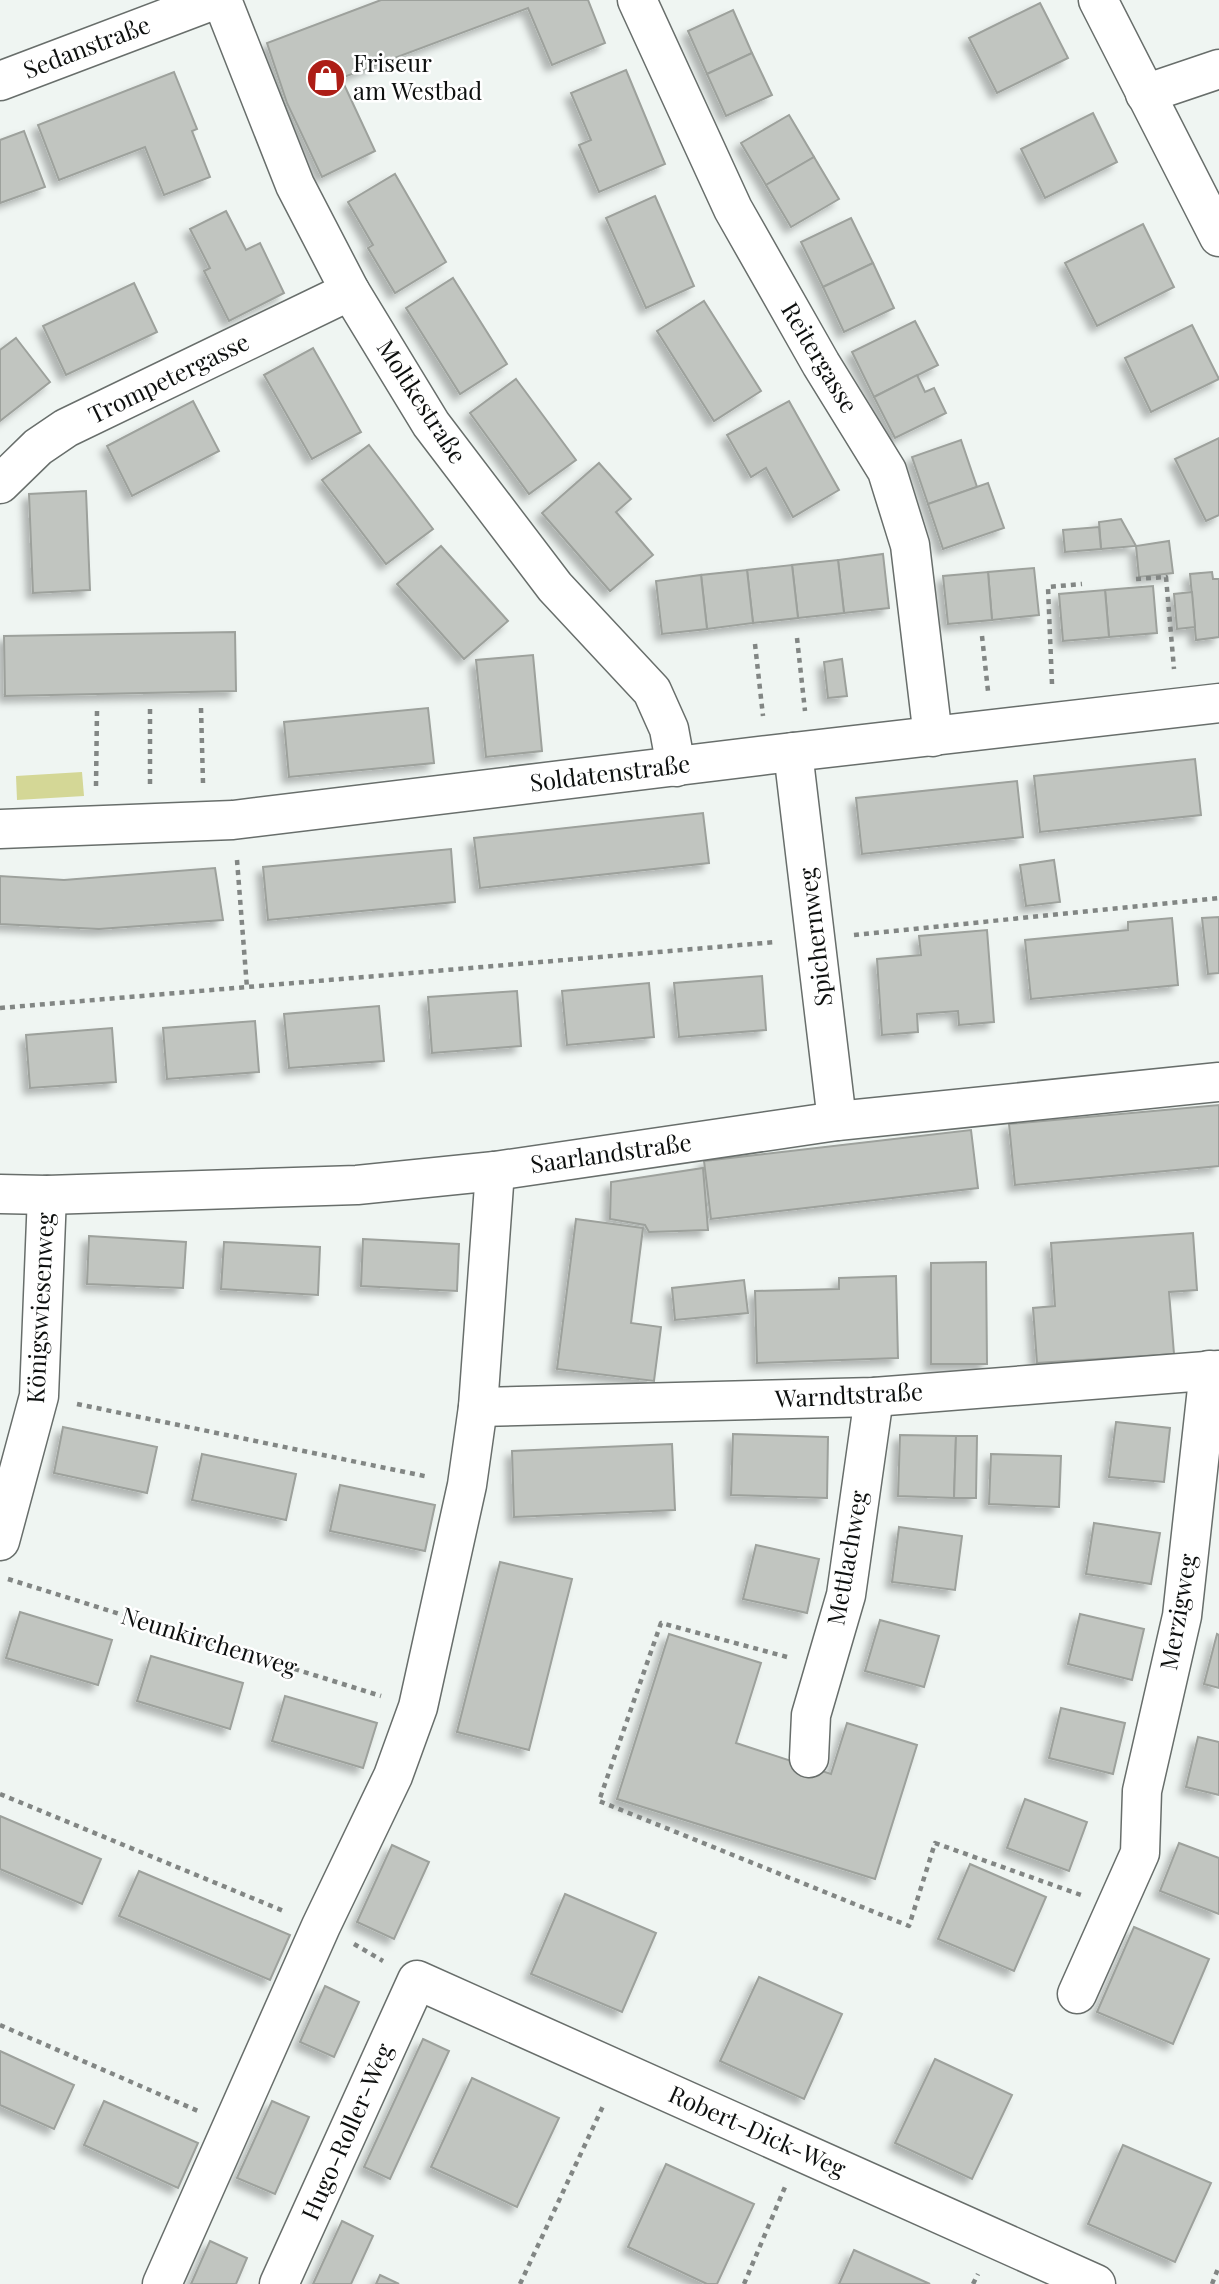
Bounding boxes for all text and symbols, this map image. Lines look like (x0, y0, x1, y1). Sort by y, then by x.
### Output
street label: Sedanstraße (18, 7, 154, 85)
place label: Friseur am Westbad (353, 46, 482, 106)
shop icon: Friseur am Westbad (305, 57, 347, 99)
street label: Reitergasse (775, 296, 866, 418)
street label: Trompetergasse (82, 324, 254, 430)
street label: Moltkestraße (371, 333, 475, 469)
street label: Soldatenstraße (528, 746, 692, 798)
street label: Spichernweg (790, 866, 838, 1009)
street label: Saarlandstraße (528, 1125, 693, 1179)
street label: Königswiesenweg (18, 1211, 60, 1404)
street label: Warndtstraße (773, 1374, 924, 1414)
street label: Mettlachweg (818, 1488, 874, 1627)
street label: Merzigweg (1151, 1551, 1203, 1672)
street label: Neunkirchenweg (118, 1598, 302, 1682)
street label: Hugo-Roller-Weg (293, 2037, 400, 2225)
street label: Robert-Dick-Weg (664, 2077, 852, 2184)

